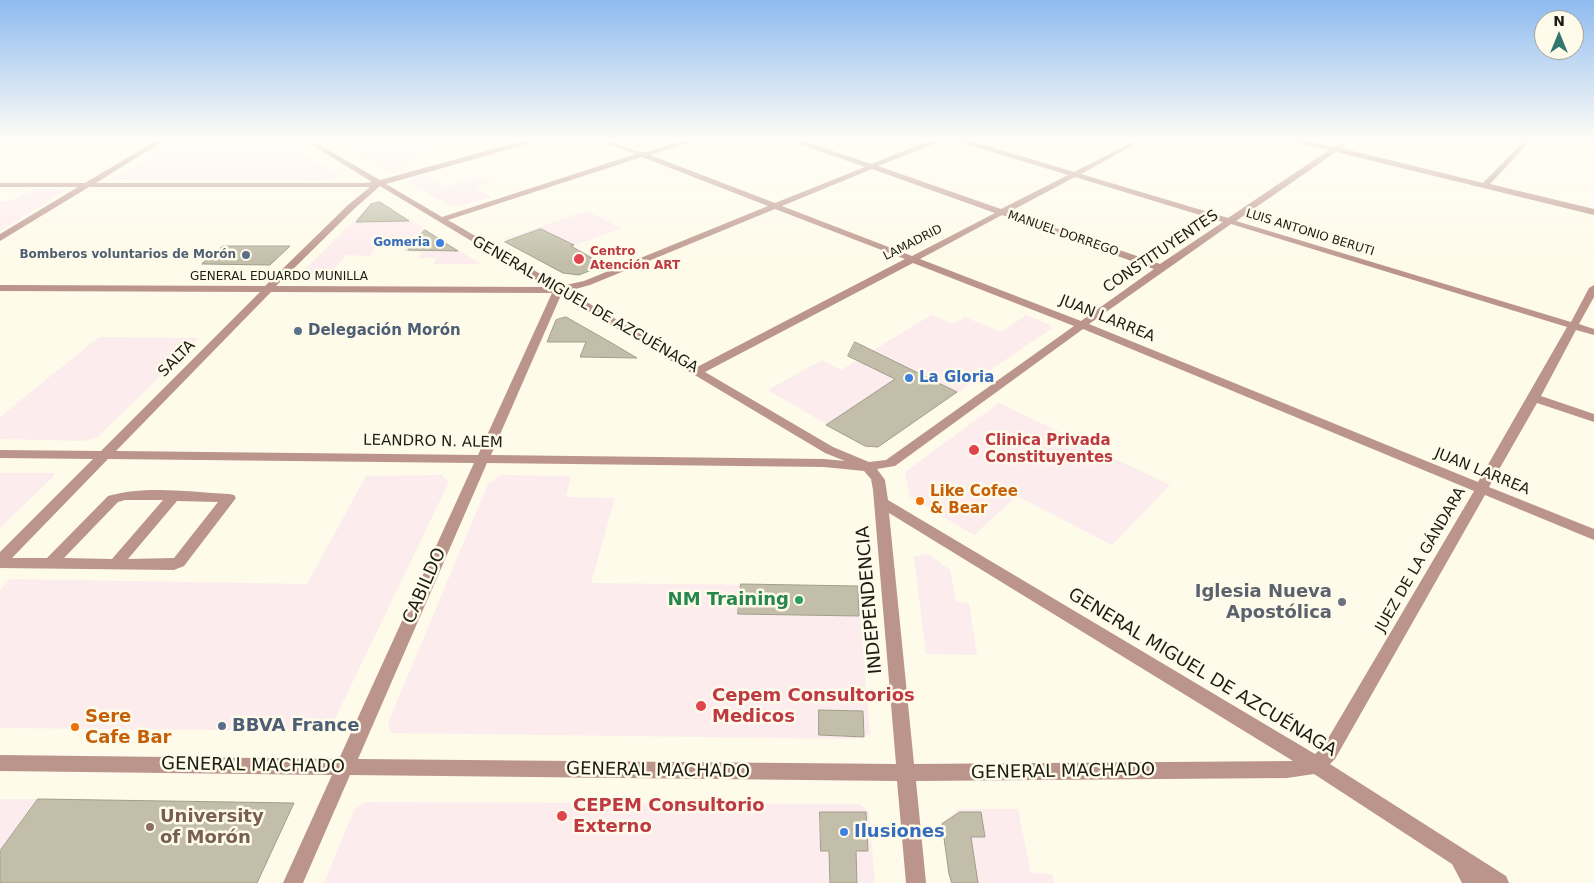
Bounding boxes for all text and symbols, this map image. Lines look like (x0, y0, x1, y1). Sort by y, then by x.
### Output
north arrow (1534, 10, 1584, 60)
text: N (1553, 13, 1565, 29)
street label: CONSTITUYENTES (1100, 207, 1222, 297)
street label: LUIS ANTONIO BERUTI (1244, 207, 1376, 259)
street label: MANUEL DORREGO (1006, 208, 1120, 260)
street label: LAMADRID (881, 222, 945, 264)
street label: GENERAL MIGUEL DE AZCUÉNAGA (469, 233, 701, 377)
place label: Gomeria (373, 236, 430, 250)
marker: Gomeria (434, 237, 446, 249)
place label: Centro Atención ART (590, 245, 680, 273)
place label: Bomberos voluntarios de Morón (19, 248, 236, 262)
marker: Bomberos voluntarios de Morón (240, 249, 252, 261)
marker: Centro Atención ART (572, 252, 586, 266)
street label: GENERAL EDUARDO MUNILLA (190, 270, 368, 284)
street label: JUAN LARREA (1057, 292, 1157, 346)
place label: Delegación Morón (308, 322, 461, 340)
marker: Delegación Morón (292, 325, 304, 337)
street label: SALTA (155, 337, 199, 381)
place label: La Gloria (919, 369, 994, 387)
marker: La Gloria (903, 372, 915, 384)
street label: LEANDRO N. ALEM (363, 432, 503, 452)
place label: Clinica Privada Constituyentes (985, 432, 1113, 467)
marker: Clinica Privada Constituyentes (967, 443, 981, 457)
street label: JUAN LARREA (1432, 445, 1532, 499)
place label: Like Cofee & Bear (930, 483, 1018, 518)
street label: JUEZ DE LA GÁNDARA (1372, 484, 1470, 636)
marker: Like Cofee & Bear (914, 495, 926, 507)
street label: INDEPENDENCIA (853, 525, 887, 675)
street label: CABILDO (399, 545, 451, 627)
place label: Iglesia Nueva Apostólica (1195, 581, 1332, 624)
street label: GENERAL MIGUEL DE AZCUÉNAGA (1064, 584, 1340, 762)
place label: NM Training (668, 589, 789, 611)
marker: NM Training (793, 594, 805, 606)
marker: Iglesia Nueva Apostólica (1336, 596, 1348, 608)
place label: Cepem Consultorios Medicos (712, 685, 915, 728)
marker: Cepem Consultorios Medicos (694, 699, 708, 713)
place label: Sere Cafe Bar (85, 706, 171, 749)
place label: BBVA France (232, 715, 359, 737)
marker: BBVA France (216, 720, 228, 732)
marker: Sere Cafe Bar (69, 721, 81, 733)
street label: GENERAL MACHADO (161, 754, 345, 778)
street label: GENERAL MACHADO (566, 759, 750, 783)
street label: GENERAL MACHADO (971, 760, 1155, 784)
place label: CEPEM Consultorio Externo (573, 795, 765, 838)
place label: University of Morón (160, 806, 264, 849)
marker: CEPEM Consultorio Externo (555, 809, 569, 823)
marker: University of Morón (144, 821, 156, 833)
place label: Ilusiones (854, 821, 945, 843)
marker: Ilusiones (838, 826, 850, 838)

